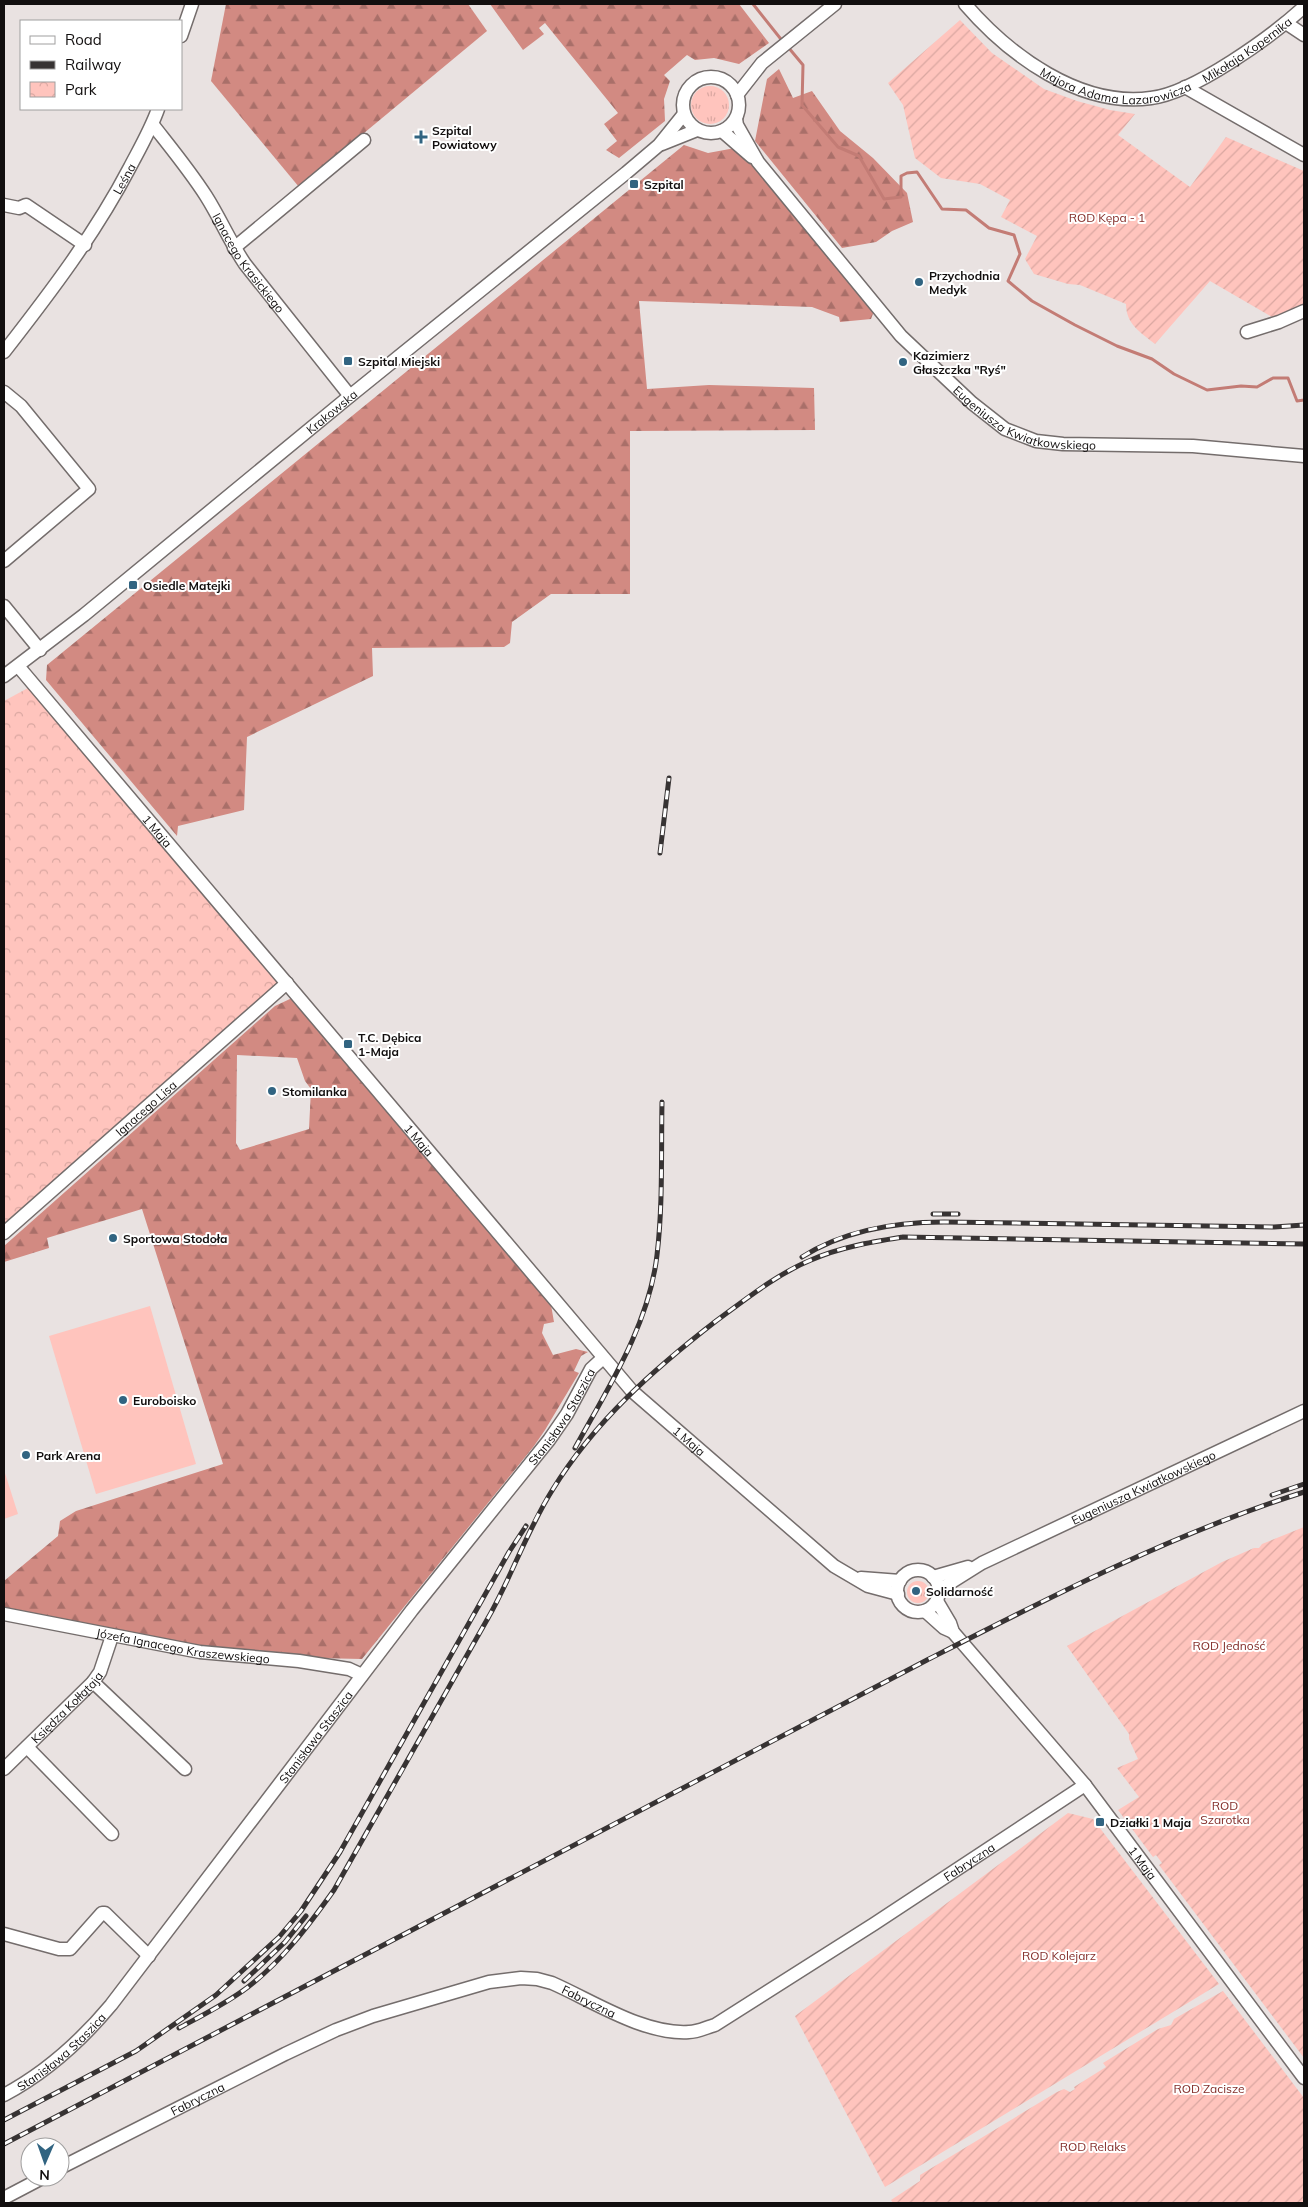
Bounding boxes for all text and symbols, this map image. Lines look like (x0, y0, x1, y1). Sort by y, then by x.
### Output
street label: Mikołaja Kopernika (1199, 13, 1294, 85)
legend (20, 20, 182, 110)
text: Road (65, 30, 102, 49)
text: Railway (65, 55, 121, 74)
street label: Majora Adama Lazarowicza (1038, 64, 1193, 107)
text: Park (65, 80, 97, 99)
place label: Szpital Powiatowy (432, 123, 497, 152)
marker: Szpital Powiatowy (414, 130, 428, 144)
street label: Leśna (109, 160, 138, 197)
place label: Szpital (644, 177, 684, 192)
marker: Szpital (628, 178, 640, 190)
street label: Ignacego Krasickiego (210, 210, 288, 316)
park label: ROD Kępa - 1 (1069, 210, 1145, 225)
place label: Przychodnia Medyk (929, 268, 1000, 297)
marker: Przychodnia Medyk (913, 276, 925, 288)
place label: Kazimierz Głaszczka "Ryś" (913, 348, 1006, 377)
place label: Szpital Miejski (358, 354, 440, 369)
marker: Szpital Miejski (342, 355, 354, 367)
marker: Kazimierz Głaszczka "Ryś" (897, 356, 909, 368)
street label: Eugeniusza Kwiatkowskiego (951, 382, 1096, 452)
street label: Krakowska (303, 386, 360, 437)
place label: Osiedle Matejki (143, 578, 230, 593)
marker: Osiedle Matejki (127, 579, 139, 591)
street label: 1 Maja (140, 812, 176, 850)
place label: T.C. Dębica 1-Maja (358, 1030, 422, 1059)
marker: T.C. Dębica 1-Maja (342, 1038, 354, 1050)
street label: Ignacego Lisa (112, 1077, 179, 1139)
place label: Stomilanka (282, 1084, 347, 1099)
marker: Stomilanka (266, 1085, 278, 1097)
street label: 1 Maja (401, 1121, 437, 1159)
place label: Sportowa Stodoła (123, 1231, 227, 1246)
marker: Sportowa Stodoła (107, 1232, 119, 1244)
street label: Stanisława Staszica (524, 1366, 598, 1468)
place label: Euroboisko (133, 1393, 196, 1408)
marker: Euroboisko (117, 1394, 129, 1406)
street label: 1 Maja (670, 1423, 709, 1459)
street label: Eugeniusza Kwiatkowskiego (1069, 1446, 1218, 1527)
place label: Park Arena (36, 1448, 101, 1463)
marker: Park Arena (20, 1449, 32, 1461)
place label: Solidarność (926, 1584, 993, 1599)
marker: Solidarność (910, 1585, 922, 1597)
street label: Józefa Ignacego Kraszewskiego (95, 1625, 271, 1666)
park label: ROD Jedność (1192, 1638, 1266, 1653)
street label: Księdza Kołłątaja (28, 1669, 106, 1746)
street label: Stanisława Staszica (275, 1687, 355, 1786)
park label: ROD Szarotka (1200, 1798, 1250, 1827)
place label: Działki 1 Maja (1110, 1815, 1191, 1830)
marker: Działki 1 Maja (1094, 1816, 1106, 1828)
street label: Fabryczna (940, 1839, 997, 1884)
street label: 1 Maja (1126, 1843, 1160, 1882)
park label: ROD Kolejarz (1022, 1948, 1096, 1963)
street label: Fabryczna (560, 1981, 618, 2021)
street label: Stanisława Staszica (14, 2010, 108, 2094)
street label: Fabryczna (168, 2079, 227, 2118)
park label: ROD Zacisze (1173, 2081, 1245, 2096)
north arrow (20, 2137, 70, 2187)
park label: ROD Relaks (1060, 2139, 1126, 2154)
text: N (39, 2166, 50, 2184)

